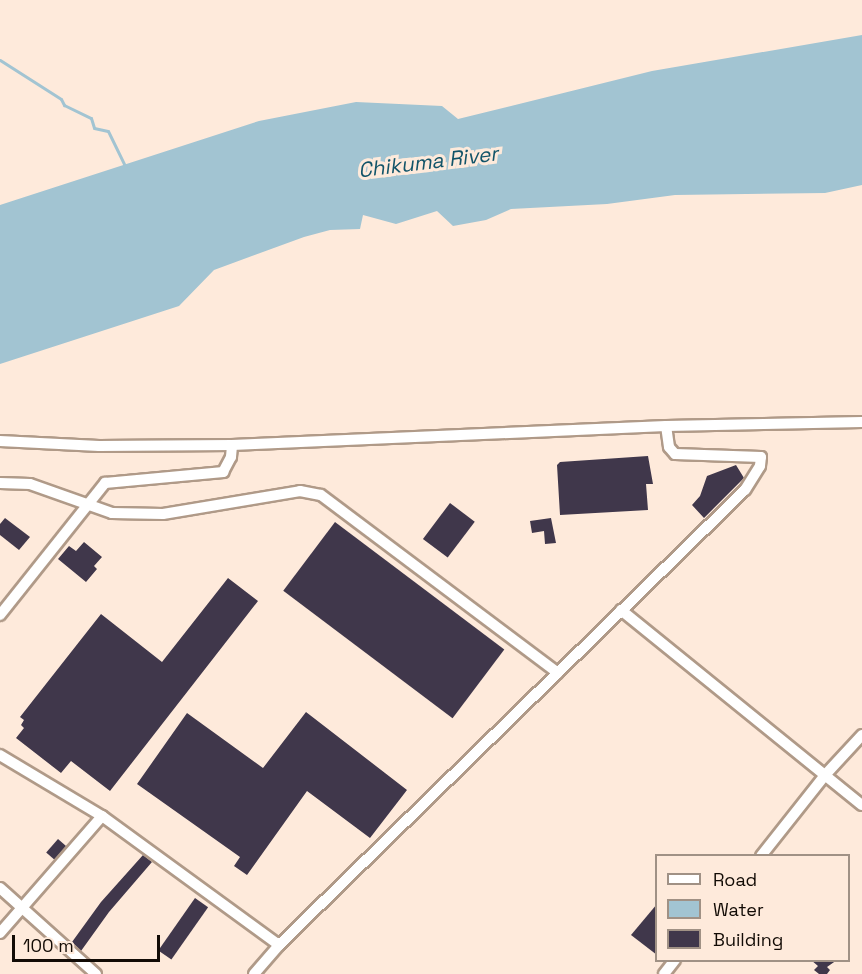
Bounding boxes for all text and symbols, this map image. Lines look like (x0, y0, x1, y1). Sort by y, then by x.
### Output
water label: Chikuma River (357, 141, 499, 183)
legend (655, 854, 850, 962)
text: Road (713, 868, 757, 891)
text: Water (713, 898, 764, 921)
scale bar (15, 923, 164, 961)
text: Building (713, 928, 783, 951)
text: 100 m (23, 934, 74, 957)

